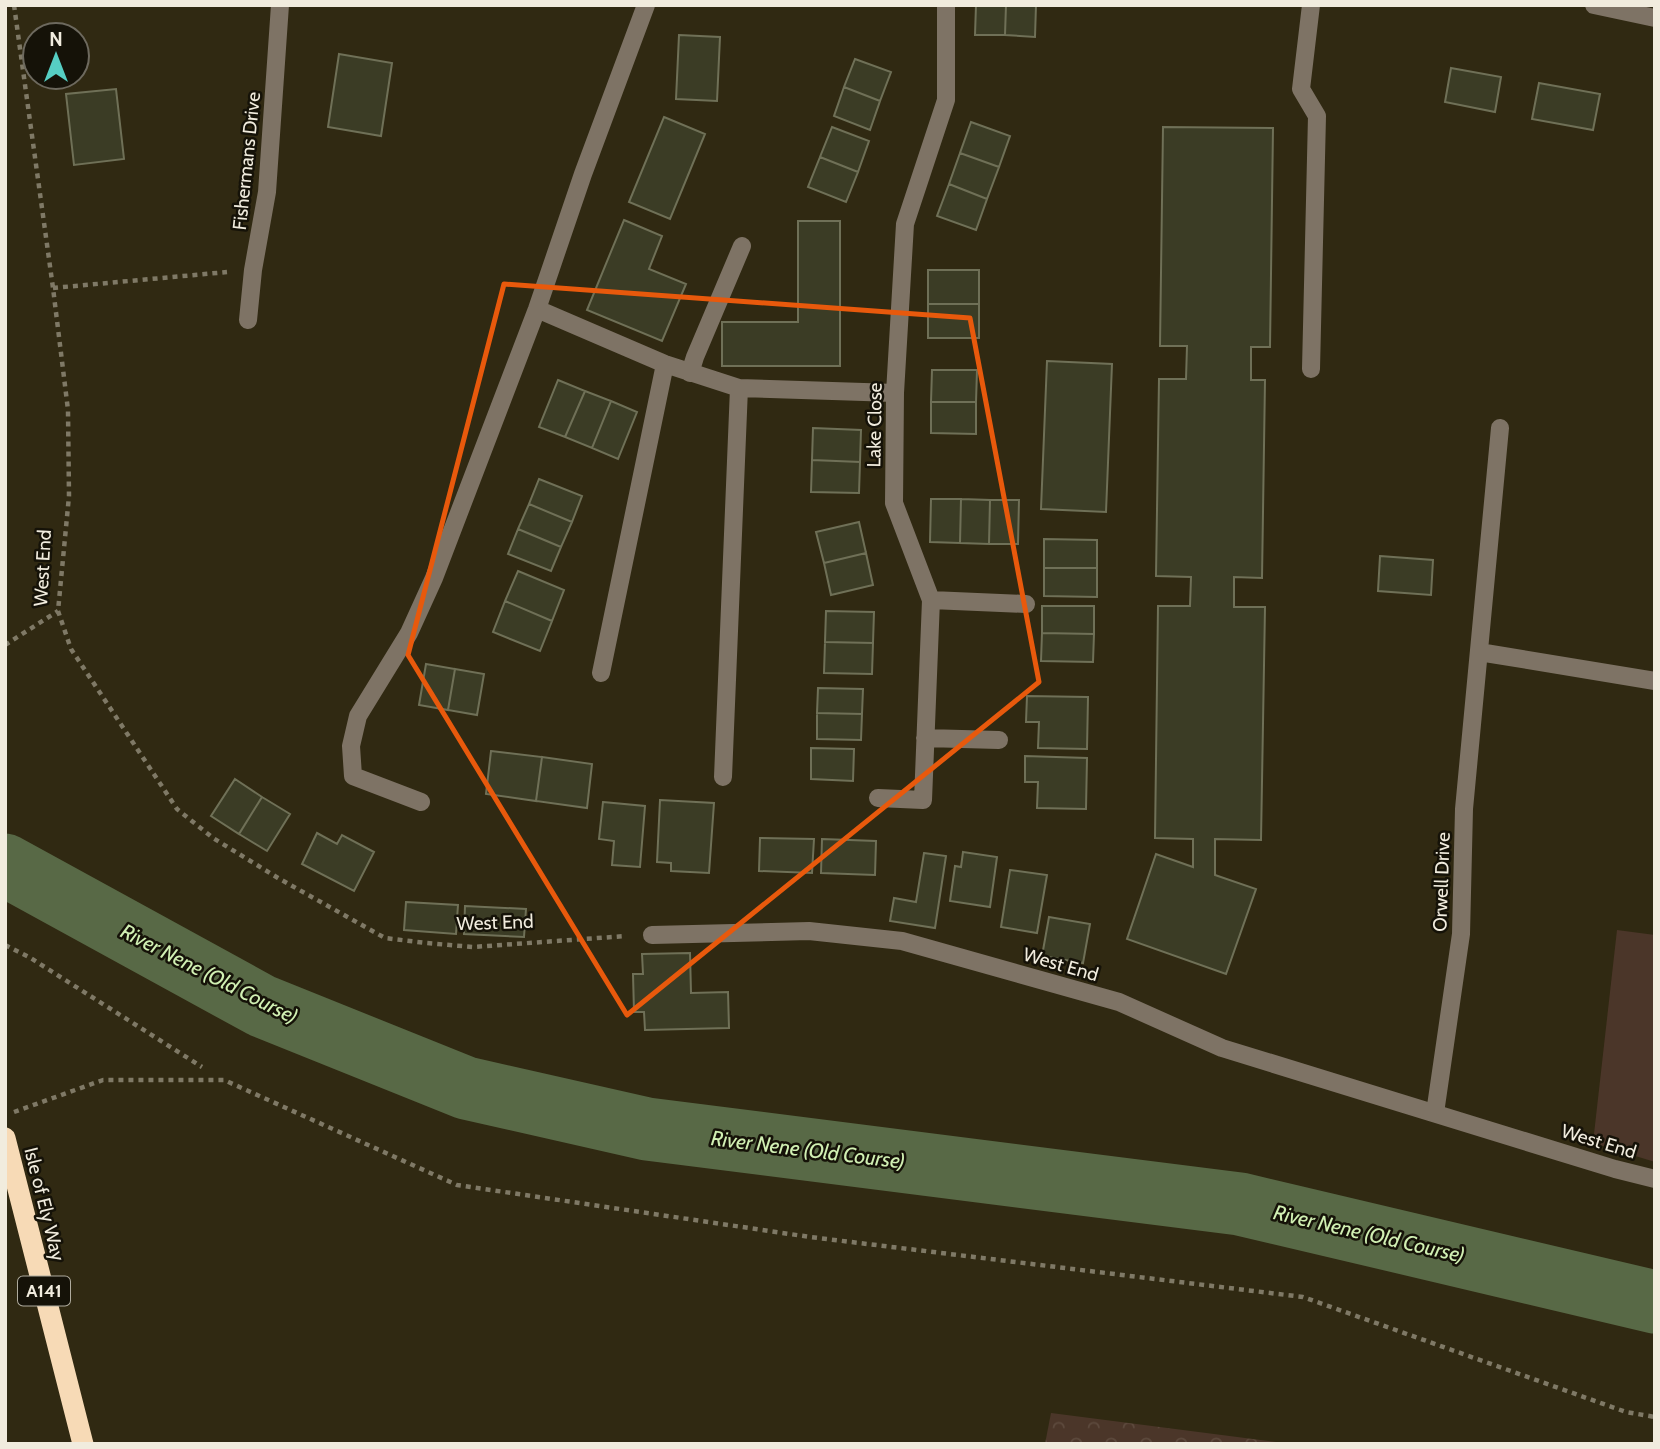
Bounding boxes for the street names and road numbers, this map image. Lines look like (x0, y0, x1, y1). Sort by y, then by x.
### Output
street label: Fishermans Drive (228, 91, 265, 231)
street label: Lake Close (862, 382, 887, 468)
street label: West End (29, 529, 56, 607)
street label: Orwell Drive (1428, 831, 1455, 932)
street label: West End (456, 910, 534, 935)
street label: West End (1021, 943, 1101, 986)
street label: West End (1559, 1119, 1639, 1164)
street label: Isle of Ely Way (19, 1145, 70, 1264)
road number: A141 (18, 1276, 70, 1306)

